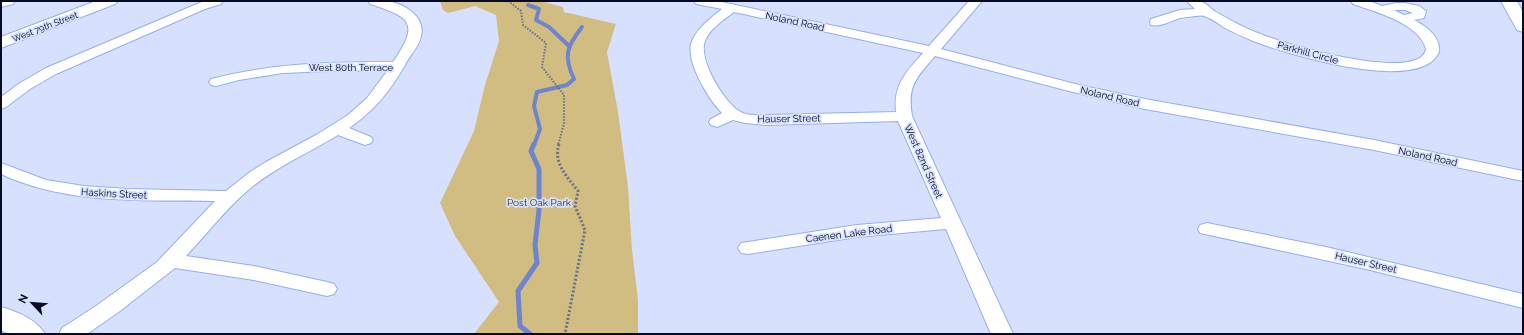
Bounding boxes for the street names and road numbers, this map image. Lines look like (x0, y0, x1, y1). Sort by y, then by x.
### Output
street label: West 79th Street (11, 10, 79, 44)
street label: Noland Road (764, 10, 826, 33)
street label: Parkhill Circle (1276, 39, 1340, 66)
street label: West 80th Terrace (309, 62, 393, 73)
street label: Noland Road (1079, 84, 1141, 109)
street label: Hauser Street (757, 112, 821, 125)
street label: West 82nd Street (902, 122, 945, 201)
street label: Noland Road (1397, 145, 1459, 168)
street label: Haskins Street (81, 186, 148, 201)
street label: Caenen Lake Road (805, 223, 893, 244)
street label: Hauser Street (1334, 250, 1398, 275)

